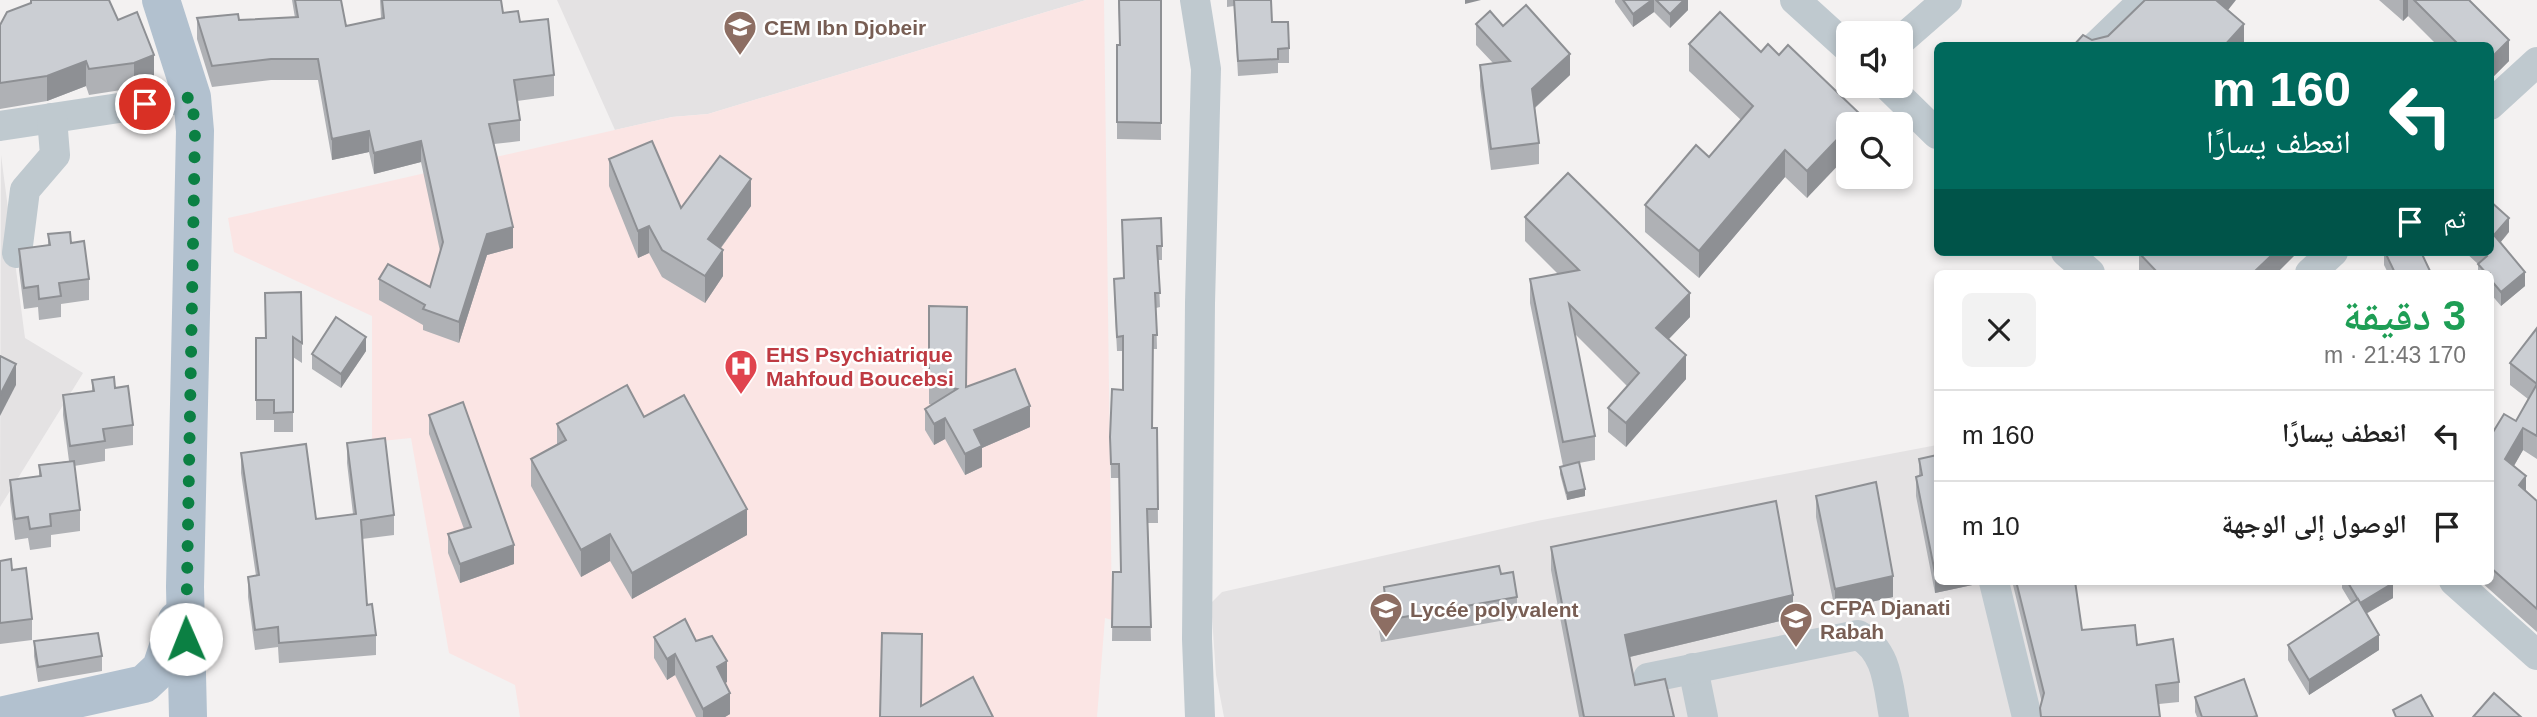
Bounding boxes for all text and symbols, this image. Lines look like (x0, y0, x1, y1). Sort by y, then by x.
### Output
school or university icon: CEM Ibn Djobeir (721, 8, 759, 57)
place label: CEM Ibn Djobeir (764, 16, 926, 39)
map controls (1836, 21, 1913, 189)
button: sound (1836, 21, 1913, 98)
text: 160 m (2212, 62, 2351, 116)
icon: left (2375, 70, 2466, 161)
pin (115, 74, 175, 134)
icon: arrive (126, 85, 164, 123)
button: search (1836, 112, 1913, 189)
text: انعطف يسارًا (2206, 124, 2351, 160)
icon: arrive (2391, 203, 2429, 241)
text: ثم (2443, 204, 2466, 234)
text: 3 دقيقة (2343, 292, 2466, 339)
button: close (1962, 293, 2036, 367)
text: 170 m · 21:43 (2324, 342, 2466, 368)
place label: EHS Psychiatrique Mahfoud Boucebsi (766, 343, 954, 390)
hospital icon: EHS Psychiatrique Mahfoud Boucebsi (722, 347, 760, 396)
icon: left (2428, 417, 2466, 455)
text: انعطف يسارًا (2282, 418, 2407, 448)
text: 160 m (1962, 420, 2034, 450)
icon: arrive (2428, 508, 2466, 546)
text: الوصول إلى الوجهة (2222, 509, 2407, 539)
text: 10 m (1962, 511, 2020, 541)
school or university icon: Lycée polyvalent (1367, 590, 1405, 639)
place label: CFPA Djanati Rabah (1820, 596, 1951, 643)
place label: Lycée polyvalent (1410, 598, 1578, 621)
school or university icon: CFPA Djanati Rabah (1777, 600, 1815, 649)
position arrow (149, 602, 223, 676)

